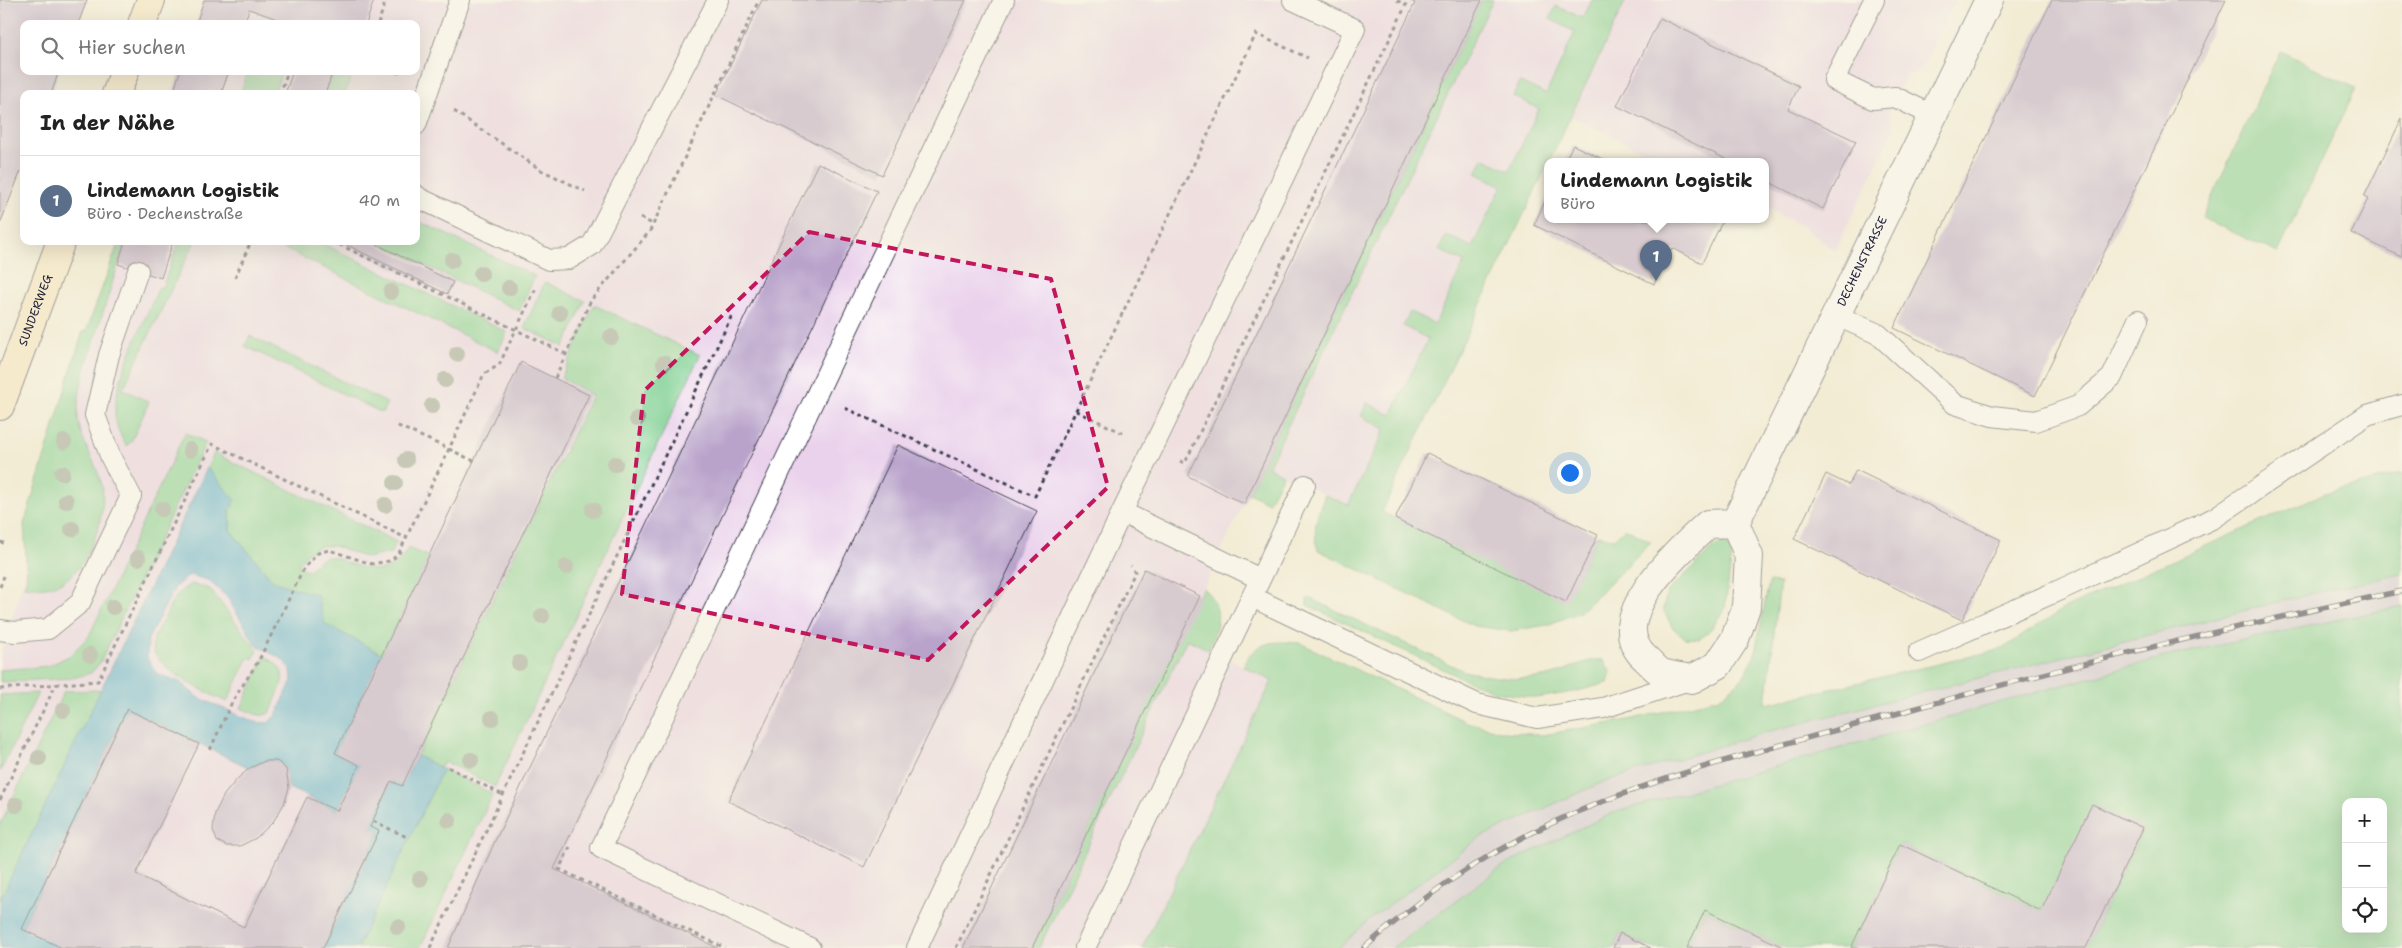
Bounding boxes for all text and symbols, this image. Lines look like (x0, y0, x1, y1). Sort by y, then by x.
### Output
search box (20, 20, 420, 75)
icon: search (38, 34, 66, 62)
text: Hier suchen (78, 35, 186, 60)
text: In der Nähe (40, 109, 175, 137)
popup (1544, 158, 1769, 223)
text: Lindemann Logistik (1560, 168, 1753, 193)
text: Lindemann Logistik (87, 178, 279, 203)
text: 1 (52, 190, 60, 211)
text: 40 m (358, 190, 400, 211)
text: Büro (1560, 193, 1595, 214)
text: Büro · Dechenstraße (87, 203, 243, 224)
street label: DECHENSTRASSE (1833, 214, 1891, 309)
pin: 1 (1640, 240, 1672, 281)
street label: SUNDERWEG (15, 272, 56, 348)
your location (1557, 460, 1583, 486)
map controls (2342, 798, 2387, 933)
button: + (2342, 798, 2387, 843)
button: − (2342, 843, 2387, 888)
button: locate (2342, 888, 2387, 933)

